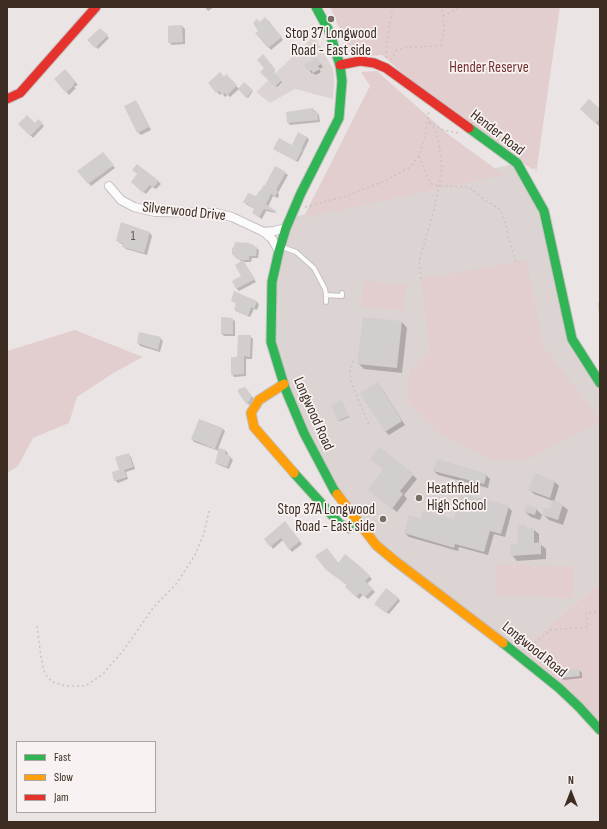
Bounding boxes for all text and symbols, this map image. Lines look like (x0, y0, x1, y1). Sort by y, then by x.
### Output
marker: Stop 37 Longwood Road - East side (326, 14, 336, 24)
place label: Stop 37 Longwood Road - East side (285, 25, 377, 60)
park label: Hender Reserve (449, 59, 529, 77)
street label: Hender Road (466, 106, 528, 160)
street label: Silverwood Drive (141, 199, 227, 225)
house number: 1 (131, 229, 135, 245)
street label: Longwood Road (289, 375, 337, 453)
place label: Heathfield High School (427, 480, 486, 515)
marker: Heathfield High School (414, 493, 424, 503)
place label: Stop 37A Longwood Road - East side (278, 501, 375, 536)
marker: Stop 37A Longwood Road - East side (378, 514, 388, 524)
street label: Longwood Road (498, 618, 570, 682)
legend (16, 741, 156, 813)
text: Fast (54, 750, 71, 765)
text: Slow (54, 770, 73, 785)
north arrow (551, 773, 591, 813)
text: N (568, 774, 574, 787)
text: Jam (54, 790, 69, 805)

